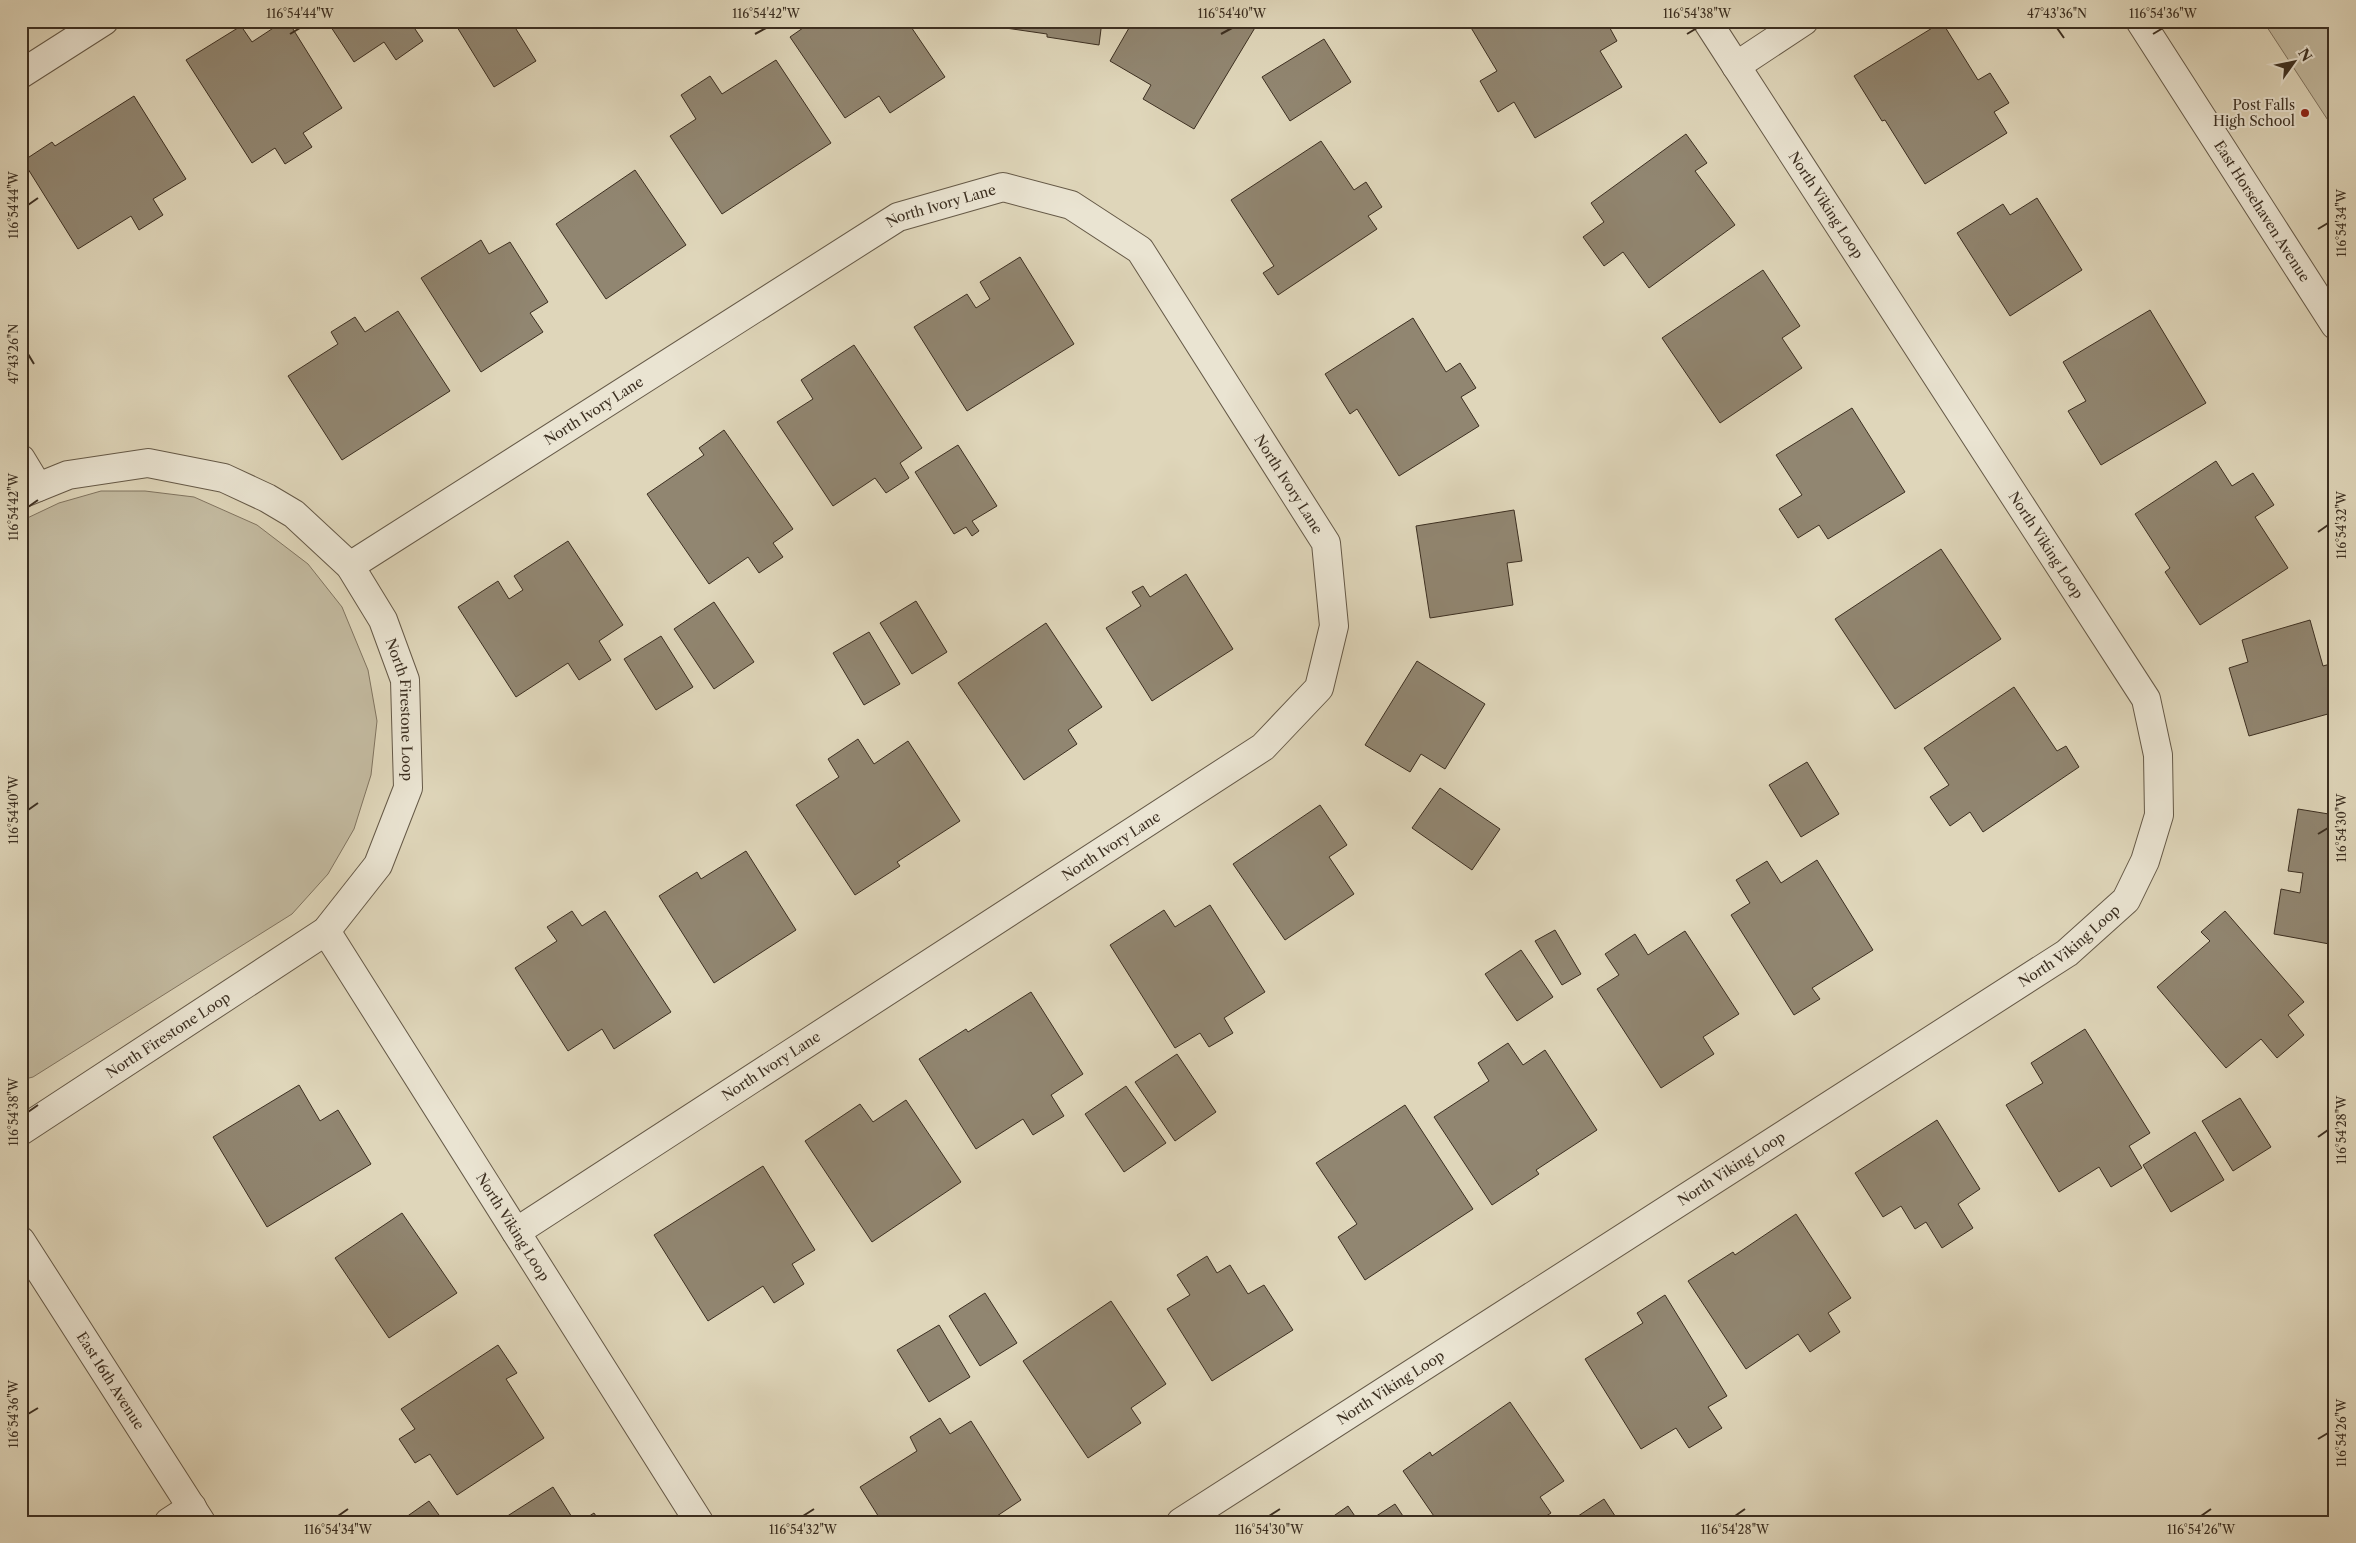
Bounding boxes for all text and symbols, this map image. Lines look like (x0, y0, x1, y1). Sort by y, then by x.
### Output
text: 116°54'44"W (266, 6, 335, 21)
text: 116°54'42"W (732, 6, 801, 21)
text: 116°54'40"W (1198, 6, 1267, 21)
text: 116°54'38"W (1663, 6, 1732, 21)
text: 47°43'36"N (2027, 6, 2087, 21)
text: 116°54'36"W (2129, 6, 2198, 21)
north arrow (2268, 38, 2318, 88)
text: N (2294, 45, 2316, 65)
place label: Post Falls High School (2213, 96, 2295, 130)
marker: Post Falls High School (2299, 107, 2311, 119)
street label: East Horsehaven Avenue (2210, 137, 2314, 285)
street label: North Viking Loop (1785, 148, 1867, 262)
text: 116°54'44"W (6, 170, 21, 239)
street label: North Ivory Lane (882, 180, 998, 231)
text: 116°54'34"W (2334, 188, 2349, 257)
text: 47°43'26"N (6, 324, 21, 384)
street label: North Ivory Lane (541, 372, 647, 449)
street label: North Ivory Lane (1250, 431, 1327, 537)
text: 116°54'42"W (6, 472, 21, 541)
street label: North Viking Loop (2005, 488, 2087, 602)
text: 116°54'32"W (2334, 490, 2349, 559)
street label: North Firestone Loop (381, 636, 417, 781)
text: 116°54'40"W (6, 775, 21, 844)
text: 116°54'30"W (2334, 793, 2349, 862)
street label: North Ivory Lane (1058, 807, 1164, 885)
street label: North Viking Loop (2015, 901, 2124, 991)
street label: North Firestone Loop (102, 988, 234, 1082)
street label: North Ivory Lane (718, 1027, 824, 1105)
text: 116°54'38"W (6, 1077, 21, 1146)
text: 116°54'28"W (2334, 1095, 2349, 1164)
street label: North Viking Loop (1674, 1127, 1788, 1210)
street label: North Viking Loop (472, 1170, 554, 1284)
street label: East 16th Avenue (73, 1329, 149, 1433)
street label: North Viking Loop (1333, 1346, 1448, 1429)
text: 116°54'36"W (6, 1379, 21, 1448)
text: 116°54'26"W (2334, 1398, 2349, 1467)
text: 116°54'34"W (304, 1522, 373, 1537)
text: 116°54'32"W (769, 1522, 838, 1537)
text: 116°54'30"W (1235, 1522, 1304, 1537)
text: 116°54'28"W (1701, 1522, 1770, 1537)
text: 116°54'26"W (2167, 1522, 2236, 1537)

